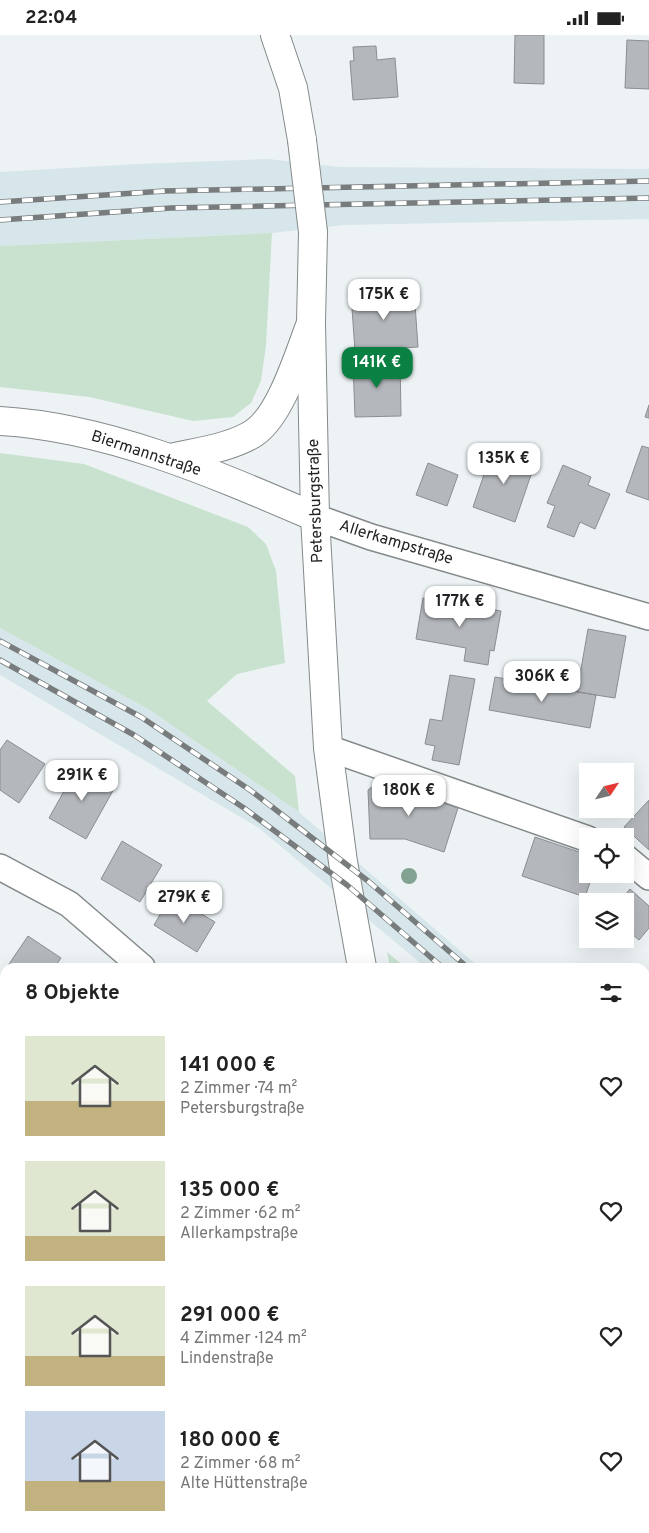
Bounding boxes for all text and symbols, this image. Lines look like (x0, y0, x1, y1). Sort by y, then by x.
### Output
text: 22:04 (25, 6, 78, 30)
pin: 175K € (343, 279, 425, 321)
text: 175K € (359, 285, 409, 305)
pin: 141K € (336, 347, 418, 389)
text: 141K € (353, 353, 401, 373)
street label: Biermannstraße (88, 427, 204, 481)
street label: Petersburgstraße (304, 439, 328, 563)
pin: 135K € (463, 443, 545, 485)
text: 135K € (478, 449, 530, 469)
street label: Allerkampstraße (337, 516, 455, 570)
pin: 177K € (419, 585, 501, 628)
text: 177K € (436, 592, 484, 612)
pin: 306K € (501, 661, 583, 703)
text: 306K € (514, 667, 570, 687)
pin: 291K € (41, 759, 123, 802)
north arrow (579, 763, 634, 817)
map controls (579, 763, 634, 948)
text: 291K € (56, 766, 108, 786)
pin: 180K € (368, 775, 450, 817)
text: 180K € (383, 781, 435, 801)
button: locate (579, 828, 634, 883)
pin: 279K € (143, 881, 225, 924)
text: 279K € (157, 888, 211, 908)
button: layers (579, 893, 634, 948)
icon: filters (597, 979, 625, 1007)
text: 8 Objekte (25, 980, 120, 1007)
text: 141 000 € (180, 1052, 276, 1079)
icon: home (65, 1056, 125, 1116)
icon: heart (597, 1072, 625, 1100)
text: 2 Zimmer · 74 m² (180, 1079, 297, 1099)
text: Petersburgstraße (180, 1099, 304, 1119)
text: 135 000 € (180, 1177, 279, 1204)
icon: home (65, 1181, 125, 1241)
icon: heart (597, 1197, 625, 1225)
text: 2 Zimmer · 62 m² (180, 1204, 301, 1224)
text: Allerkampstraße (180, 1224, 298, 1244)
text: 291 000 € (180, 1302, 280, 1329)
icon: home (65, 1306, 125, 1366)
icon: heart (597, 1322, 625, 1350)
text: 4 Zimmer · 124 m² (180, 1329, 307, 1349)
text: Lindenstraße (180, 1349, 274, 1369)
text: 180 000 € (180, 1427, 281, 1454)
icon: home (65, 1431, 125, 1491)
icon: heart (597, 1447, 625, 1475)
text: 2 Zimmer · 68 m² (180, 1454, 301, 1474)
text: Alte Hüttenstraße (180, 1474, 308, 1494)

